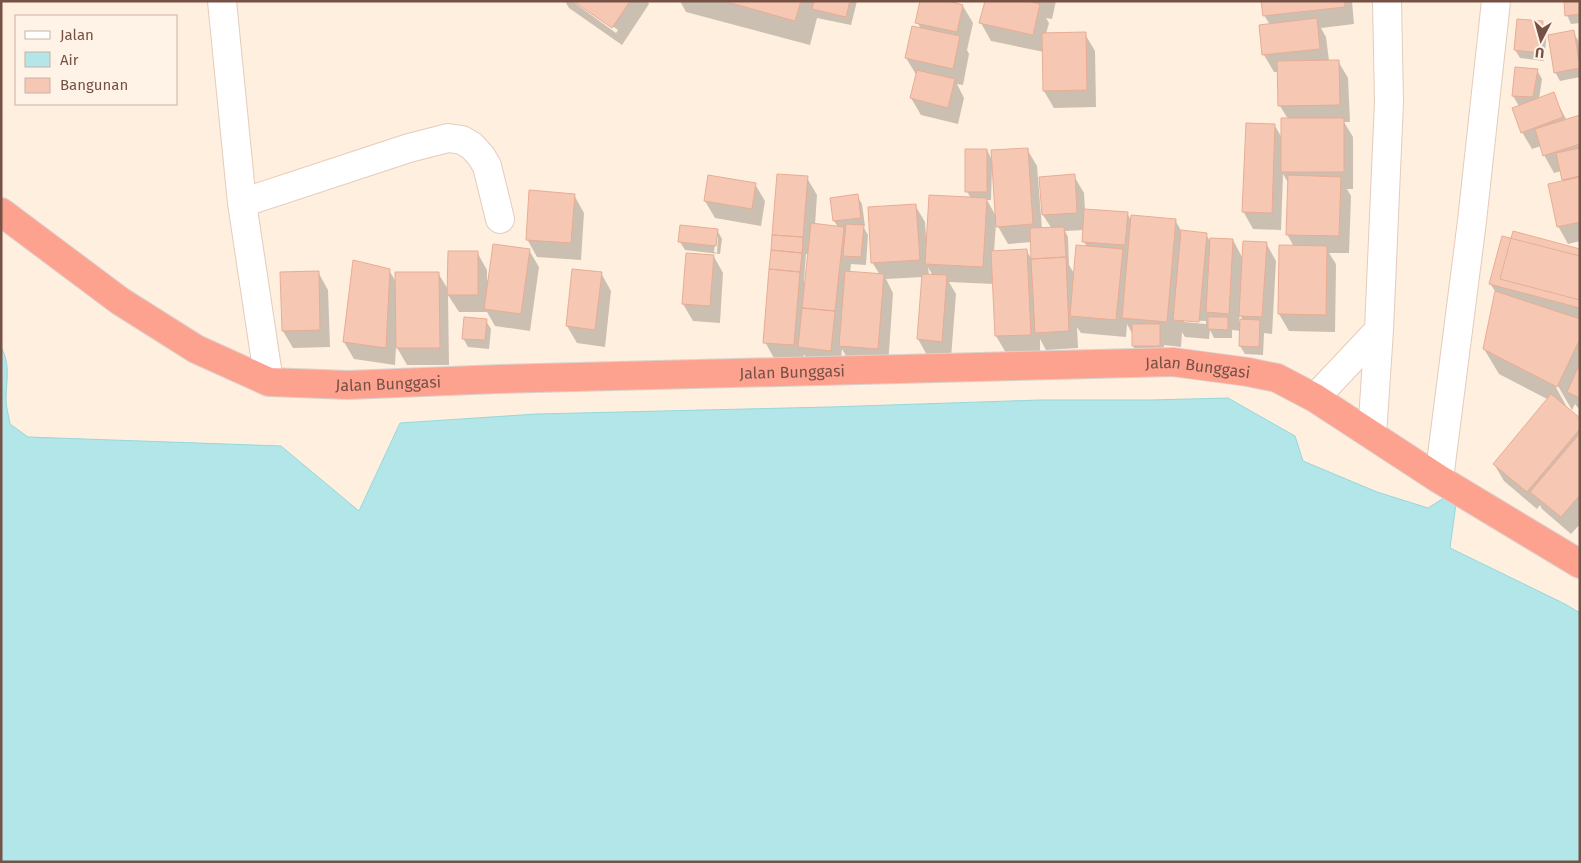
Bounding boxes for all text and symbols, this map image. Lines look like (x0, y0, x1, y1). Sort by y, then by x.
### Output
legend (15, 15, 178, 105)
north arrow (1516, 15, 1566, 65)
text: Jalan (60, 26, 94, 44)
text: U (1534, 44, 1545, 61)
text: Air (60, 51, 79, 69)
text: Bangunan (60, 76, 128, 94)
street label: Jalan Bunggasi (1145, 352, 1251, 382)
street label: Jalan Bunggasi (739, 361, 845, 382)
street label: Jalan Bunggasi (335, 372, 442, 395)

